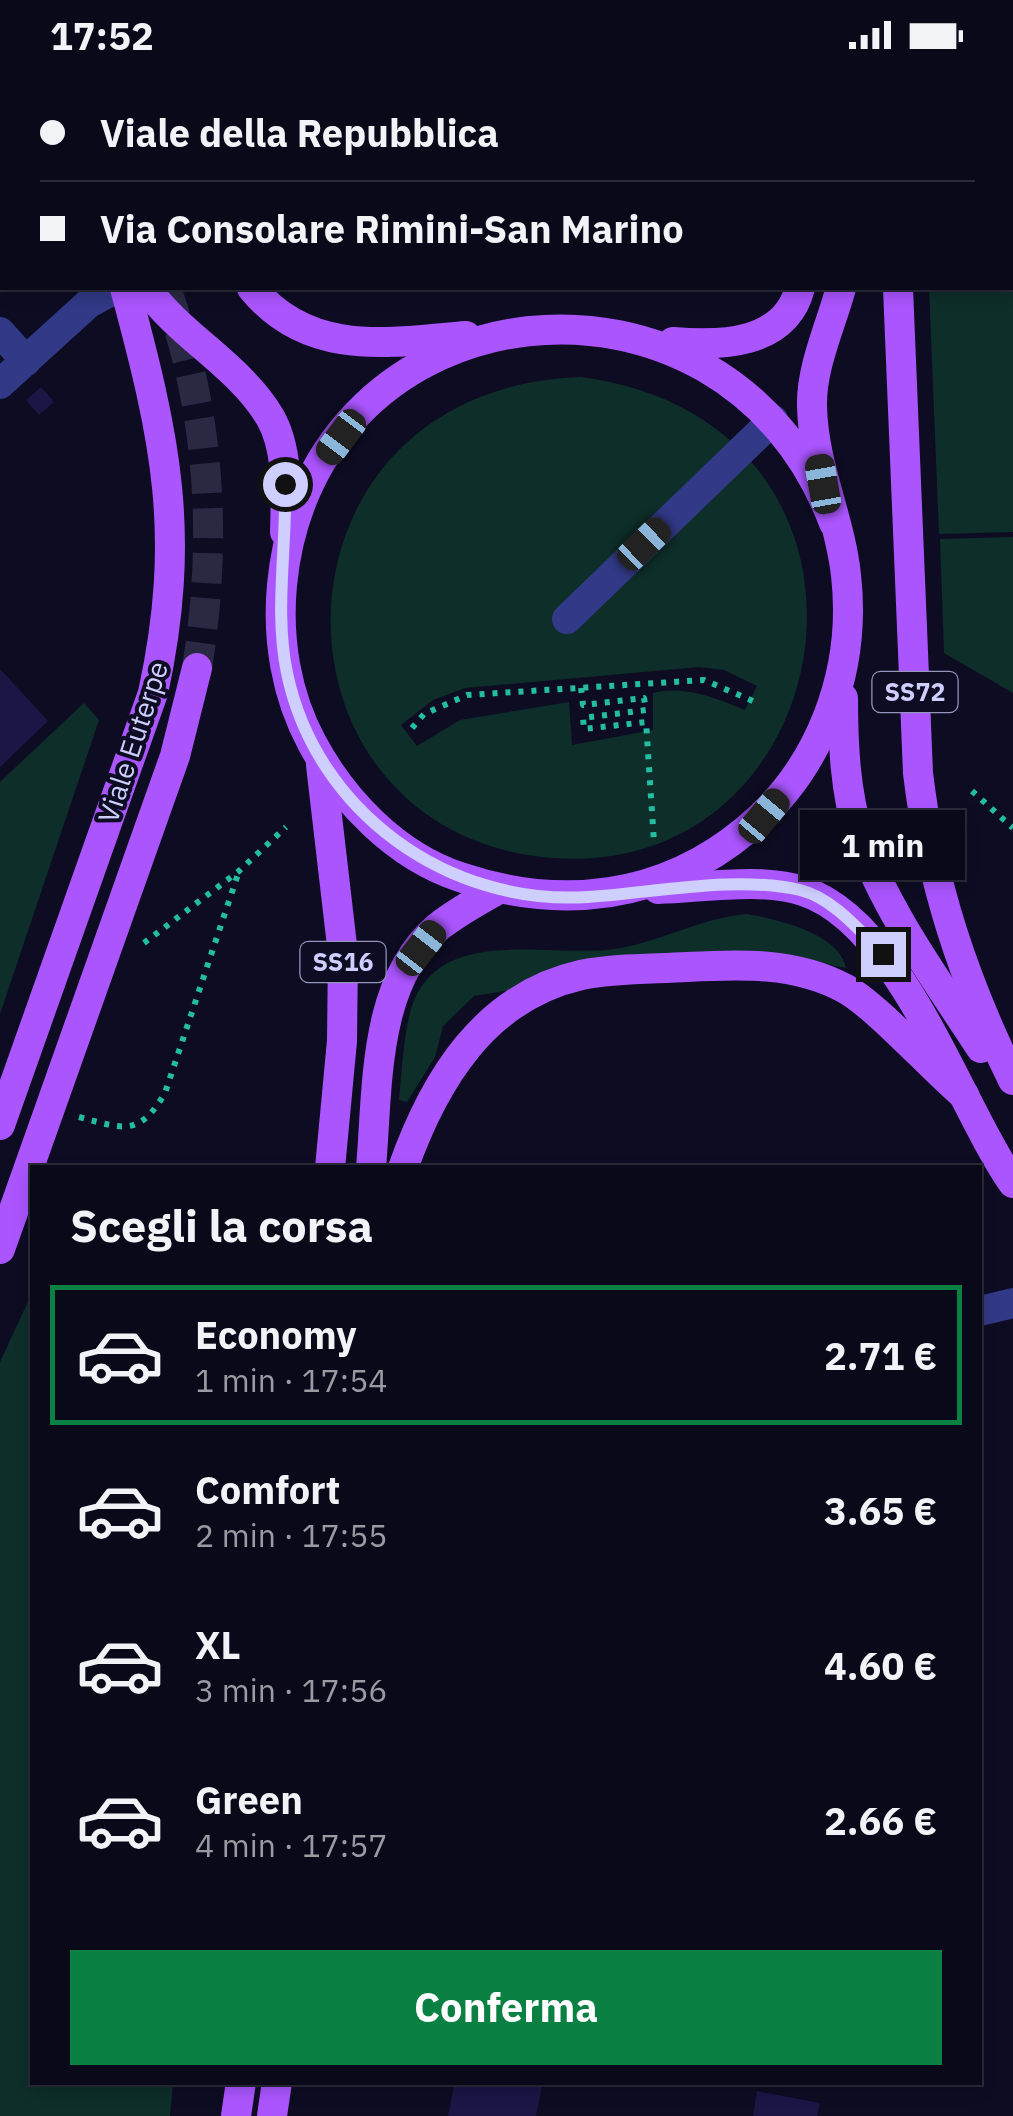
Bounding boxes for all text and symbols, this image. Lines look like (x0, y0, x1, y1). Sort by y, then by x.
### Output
text: 17:52 (50, 11, 154, 60)
text: Viale della Repubblica (100, 108, 499, 157)
text: Via Consolare Rimini-San Marino (100, 204, 684, 253)
car (311, 404, 371, 470)
car (803, 452, 843, 516)
route start (263, 462, 308, 507)
car (612, 512, 676, 576)
street label: Viale Euterpe (89, 656, 176, 827)
road number: SS72 (872, 672, 958, 712)
car (733, 783, 795, 849)
callout: 1 min (800, 809, 966, 879)
text: 1 min (841, 824, 924, 866)
car (391, 915, 451, 981)
route end (861, 932, 906, 977)
road number: SS16 (300, 942, 386, 982)
text: Scegli la corsa (70, 1196, 373, 1254)
icon: car (75, 1310, 165, 1400)
text: Economy (195, 1310, 357, 1359)
text: 2.71 € (824, 1331, 937, 1380)
text: 1 min · 17:54 (195, 1359, 388, 1401)
icon: car (75, 1465, 165, 1555)
text: Comfort (195, 1465, 340, 1514)
text: 3.65 € (824, 1486, 937, 1535)
text: 2 min · 17:55 (195, 1514, 388, 1556)
icon: car (75, 1620, 165, 1710)
text: XL (195, 1620, 241, 1669)
text: 4.60 € (824, 1641, 937, 1690)
text: 3 min · 17:56 (195, 1669, 388, 1711)
icon: car (75, 1775, 165, 1865)
text: Green (195, 1775, 303, 1824)
text: 2.66 € (824, 1796, 937, 1845)
text: 4 min · 17:57 (195, 1824, 388, 1866)
button: Conferma (70, 1950, 942, 2065)

